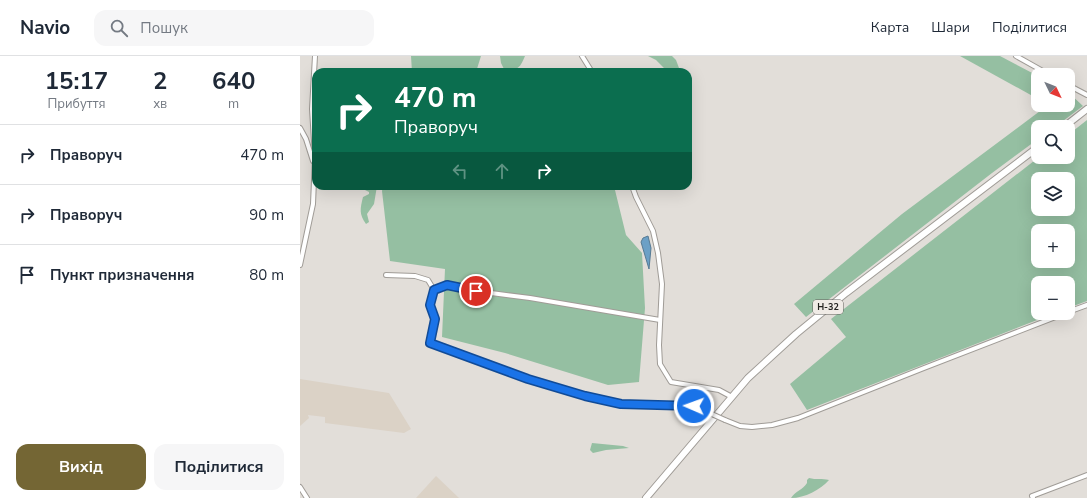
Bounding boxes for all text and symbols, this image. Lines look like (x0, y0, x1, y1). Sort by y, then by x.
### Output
search box (94, 10, 374, 46)
text: Navio (20, 15, 70, 41)
icon: search (108, 17, 130, 39)
text: Пошук (140, 18, 188, 38)
text: Карта (871, 18, 909, 37)
text: Шари (931, 18, 970, 37)
text: Поділитися (992, 18, 1067, 37)
text: 15:17 (45, 65, 108, 97)
text: 2 (153, 65, 167, 97)
text: 640 (212, 65, 255, 97)
north arrow (1031, 68, 1075, 112)
map controls (1031, 68, 1075, 320)
text: 470 m (394, 79, 477, 117)
icon: right (328, 84, 380, 136)
text: Прибуття (47, 95, 105, 113)
text: хв (153, 95, 167, 113)
text: m (228, 95, 239, 113)
text: Праворуч (394, 115, 478, 139)
button: search (1031, 120, 1075, 164)
icon: right (16, 144, 38, 166)
text: Праворуч (50, 145, 122, 165)
text: 470 m (240, 145, 284, 165)
icon: left (449, 160, 471, 182)
icon: ahead (491, 160, 513, 182)
icon: right (533, 160, 555, 182)
button: layers (1031, 172, 1075, 216)
icon: right (16, 204, 38, 226)
text: Праворуч (50, 205, 122, 225)
text: 90 m (249, 205, 284, 225)
button: + (1031, 224, 1075, 268)
icon: arrive (16, 264, 38, 286)
text: Пункт призначення (50, 265, 195, 285)
text: 80 m (249, 265, 284, 285)
pin (459, 274, 493, 308)
button: − (1031, 276, 1075, 320)
icon: arrive (465, 280, 487, 302)
road number: Н-32 (813, 300, 843, 314)
position arrow (673, 385, 715, 427)
button: Вихід (16, 444, 146, 490)
button: Поділитися (154, 444, 284, 490)

